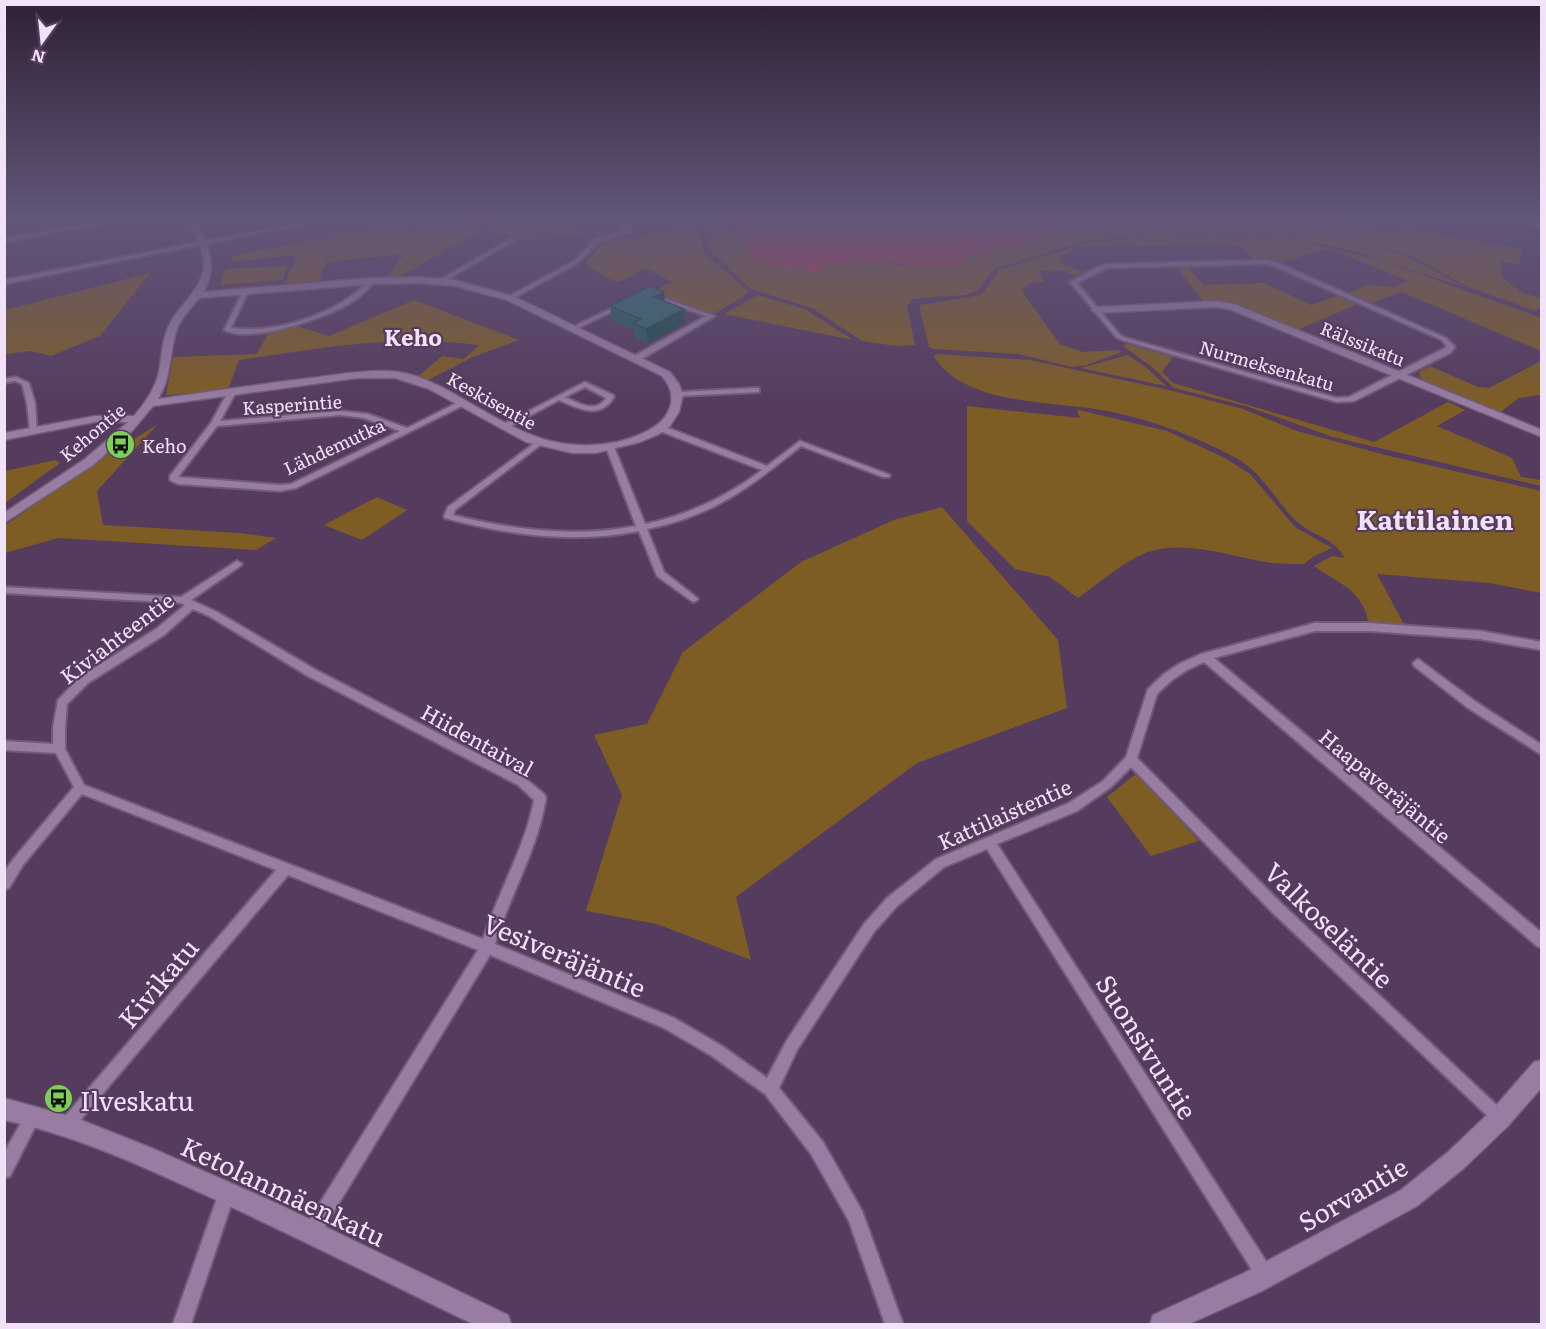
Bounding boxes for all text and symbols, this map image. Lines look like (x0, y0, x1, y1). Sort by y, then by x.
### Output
north arrow (12, 12, 72, 72)
text: N (28, 44, 47, 71)
street label: Rälssikatu (1316, 314, 1410, 372)
district label: Keho (384, 320, 442, 353)
street label: Nurmeksenkatu (1196, 333, 1338, 397)
street label: Keskisentie (442, 364, 542, 436)
street label: Kasperintie (241, 387, 343, 421)
street label: Kehontie (53, 396, 131, 468)
street label: Lähdemutka (279, 411, 389, 481)
bus stop icon: Keho (105, 429, 137, 461)
place label: Keho (142, 432, 187, 459)
district label: Kattilainen (1357, 498, 1514, 538)
street label: Kiviahteentie (52, 584, 180, 690)
street label: Hiidentaival (416, 695, 540, 783)
street label: Haapaveräjäntie (1313, 720, 1459, 850)
street label: Kattilaistentie (932, 770, 1076, 856)
street label: Valkoseläntie (1256, 852, 1404, 996)
street label: Vesiveräjäntie (477, 902, 653, 1006)
street label: Kivikatu (108, 928, 206, 1036)
street label: Suonsivuntie (1088, 966, 1208, 1126)
place label: Ilveskatu (80, 1080, 194, 1119)
bus stop icon: Ilveskatu (43, 1083, 75, 1115)
street label: Ketolanmäenkatu (175, 1125, 393, 1255)
street label: Sorvantie (1290, 1146, 1414, 1240)

